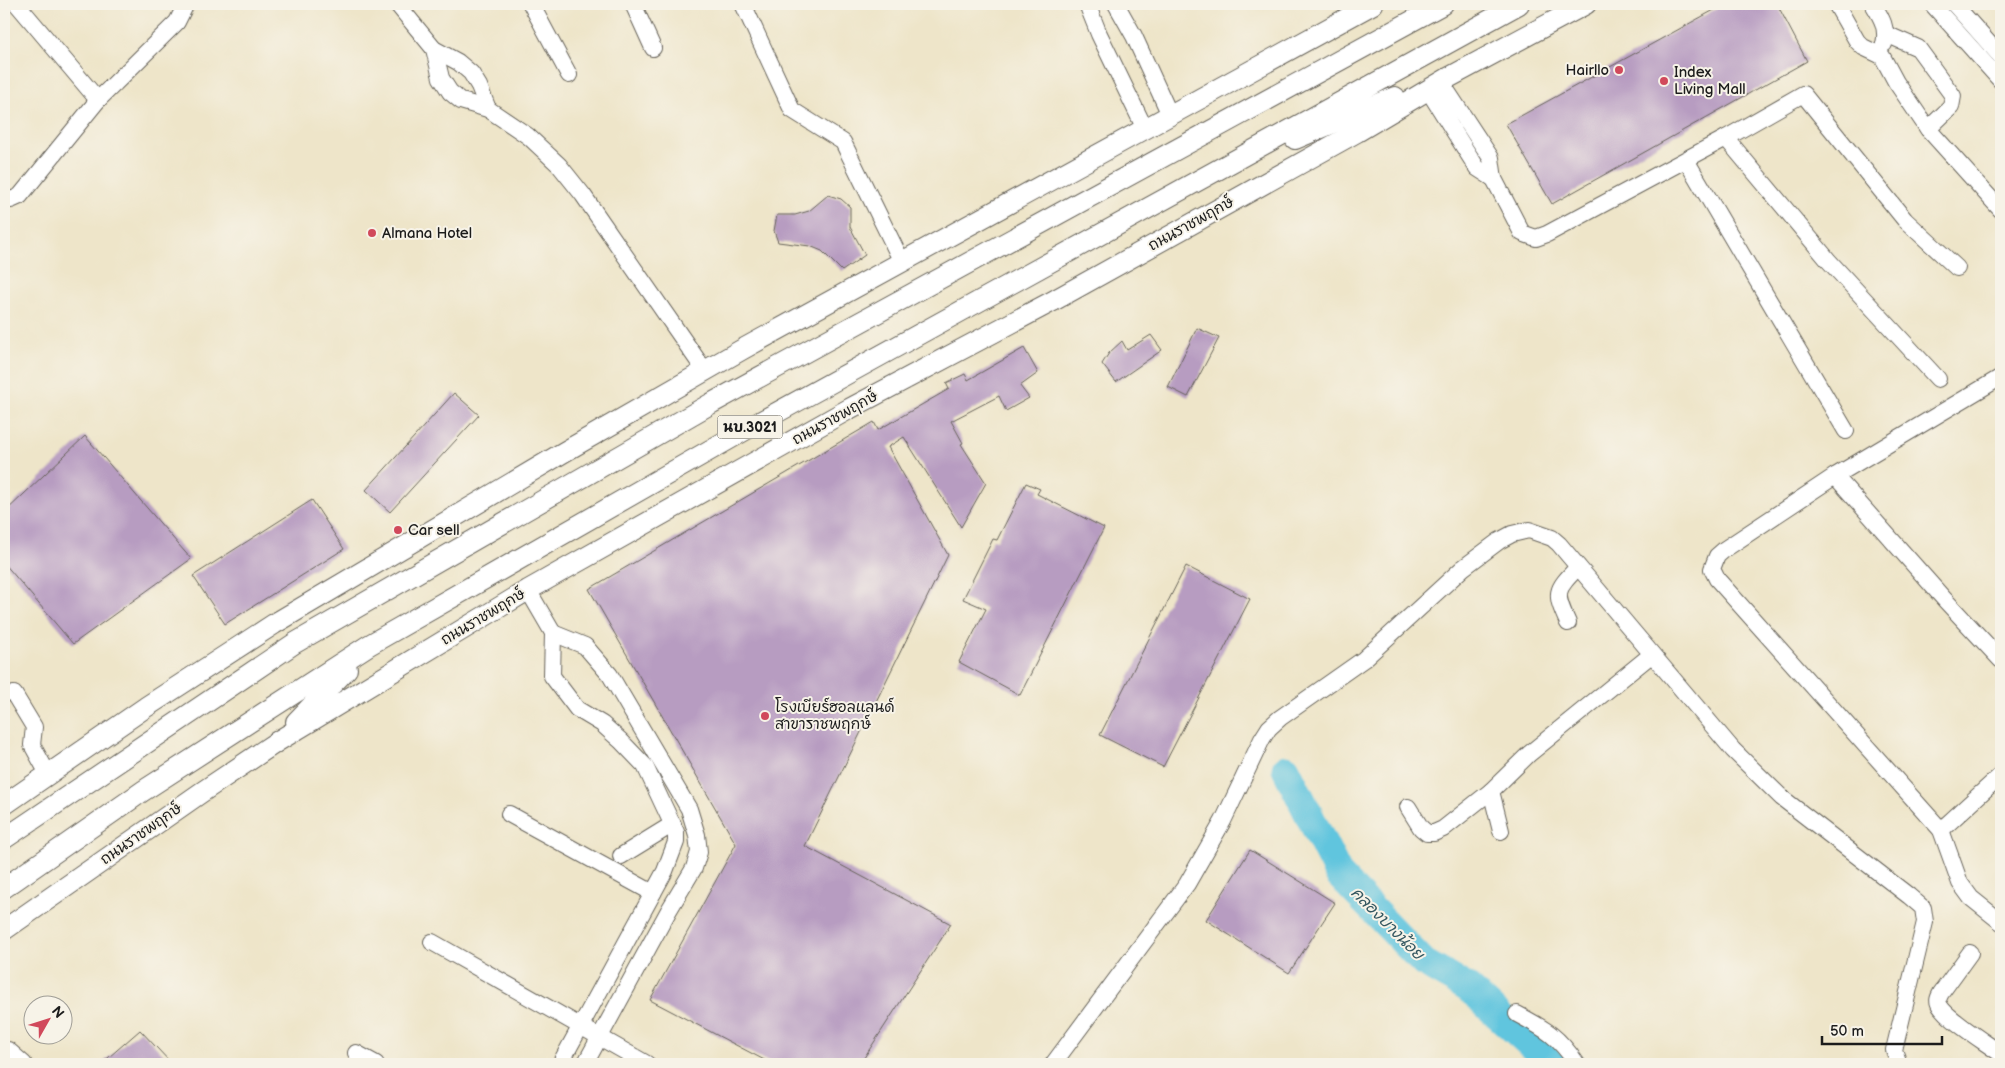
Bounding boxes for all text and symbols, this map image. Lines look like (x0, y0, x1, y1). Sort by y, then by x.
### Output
place label: Hairllo (1566, 61, 1609, 80)
place label: Index Living Mall (1674, 63, 1746, 99)
marker: Hairllo (1613, 64, 1625, 76)
marker: Index Living Mall (1658, 75, 1670, 87)
street label: ถนนราชพฤกษ์ (1144, 192, 1237, 255)
place label: Almana Hotel (382, 224, 472, 243)
marker: Almana Hotel (366, 227, 378, 239)
street label: ถนนราชพฤกษ์ (788, 386, 881, 449)
road number: นบ.3021 (718, 416, 782, 438)
place label: Car sell (408, 521, 460, 540)
marker: Car sell (392, 524, 404, 536)
street label: ถนนราชพฤกษ์ (437, 583, 529, 650)
place label: โรงเบียร์ฮอลแลนด์ สาขาราชพฤกษ์ (775, 697, 894, 734)
marker: โรงเบียร์ฮอลแลนด์ สาขาราชพฤกษ์ (759, 710, 771, 722)
street label: ถนนราชพฤกษ์ (96, 798, 186, 869)
water label: คลองบางน้อย (1347, 882, 1430, 965)
north arrow (22, 996, 72, 1046)
text: N (48, 1003, 68, 1022)
scale bar (1822, 1013, 1942, 1045)
text: 50 m (1830, 1022, 1864, 1041)

